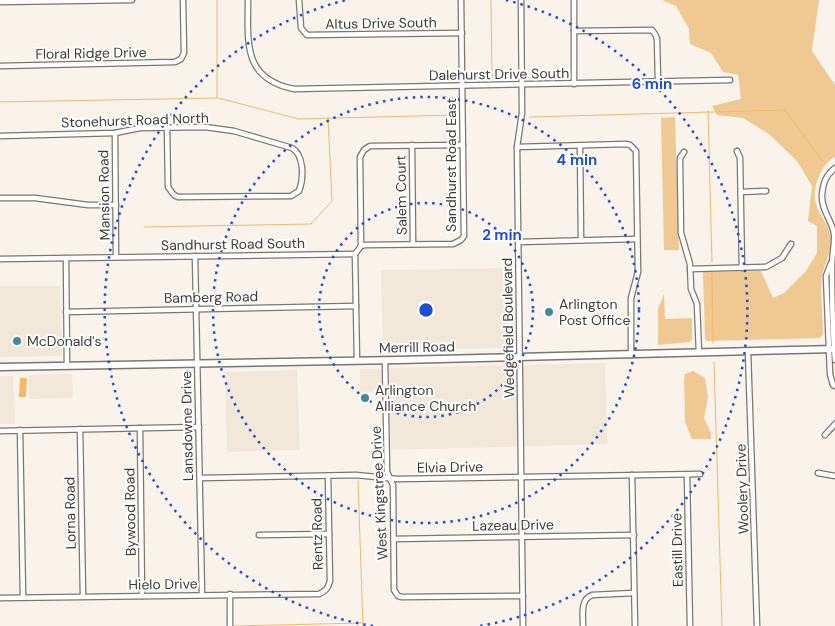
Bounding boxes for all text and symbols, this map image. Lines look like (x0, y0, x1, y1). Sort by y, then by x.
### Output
street label: Altus Drive South (325, 13, 437, 33)
street label: Floral Ridge Drive (35, 43, 147, 63)
street label: Dalehurst Drive South (429, 64, 569, 84)
text: 6 min (632, 74, 672, 94)
street label: Sandhurst Road East (442, 98, 460, 232)
street label: Stonehurst Road North (61, 108, 209, 132)
street label: Mansion Road (94, 150, 114, 240)
text: 4 min (557, 150, 597, 170)
street label: Salem Court (391, 155, 411, 235)
text: 2 min (482, 225, 522, 245)
street label: Sandhurst Road South (161, 234, 305, 254)
street label: Wedgefield Boulevard (498, 258, 518, 398)
street label: Bamberg Road (164, 287, 258, 307)
place label: Arlington Post Office (559, 295, 630, 329)
centre of rings (417, 301, 435, 319)
marker: Arlington Post Office (543, 306, 555, 318)
place label: McDonald's (27, 332, 102, 350)
marker: McDonald's (11, 335, 23, 347)
street label: Merrill Road (379, 337, 455, 357)
street label: Lansdowne Drive (177, 371, 197, 481)
place label: Arlington Alliance Church (375, 381, 476, 415)
marker: Arlington Alliance Church (359, 392, 371, 404)
street label: West Kingstree Drive (367, 426, 391, 560)
street label: Woolery Drive (731, 443, 753, 534)
street label: Elvia Drive (417, 457, 483, 477)
street label: Bywood Road (120, 468, 140, 556)
street label: Lorna Road (60, 477, 80, 549)
street label: Rentz Road (307, 498, 327, 570)
street label: Eastill Drive (667, 513, 687, 587)
street label: Lazeau Drive (472, 515, 554, 535)
street label: Hielo Drive (128, 574, 198, 594)

